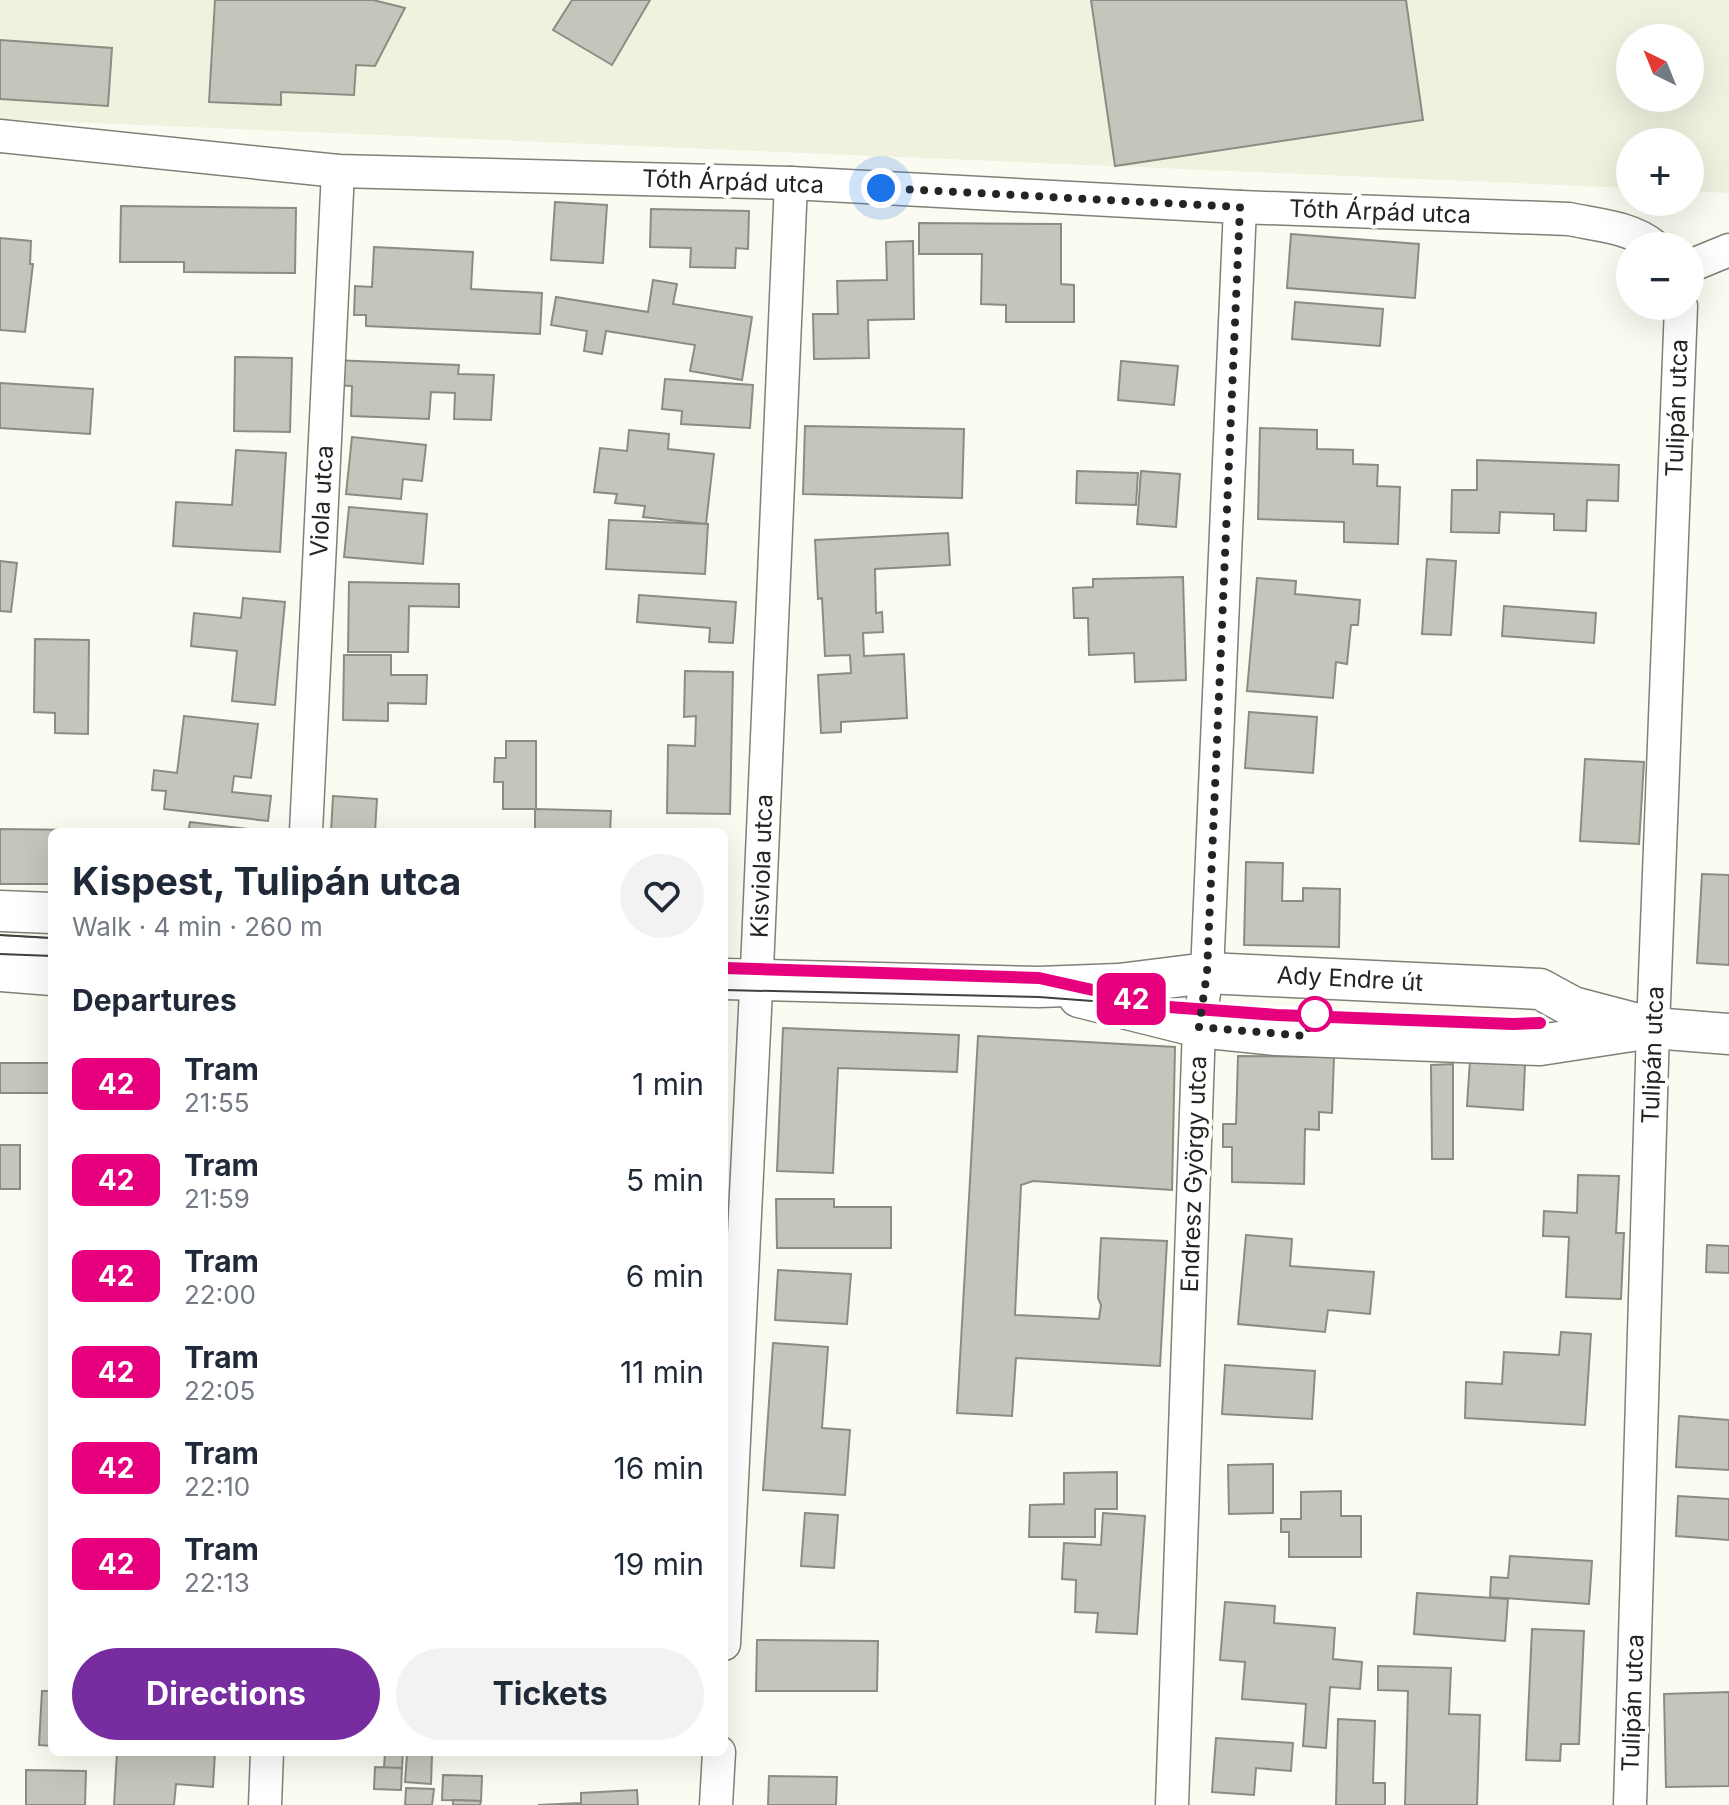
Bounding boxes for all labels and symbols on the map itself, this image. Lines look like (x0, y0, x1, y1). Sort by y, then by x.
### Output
north arrow (1616, 24, 1704, 112)
street label: Tóth Árpád utca (642, 163, 824, 199)
your location (861, 168, 901, 208)
street label: Tóth Árpád utca (1289, 193, 1471, 229)
street label: Tulipán utca (1660, 338, 1693, 478)
street label: Viola utca (304, 444, 339, 558)
street label: Kisviola utca (744, 794, 779, 938)
street label: Ady Endre út (1276, 960, 1424, 997)
line badge: 42 (1095, 973, 1167, 1025)
street label: Tulipán utca (1636, 985, 1669, 1125)
unlabelled marker (1298, 997, 1332, 1031)
street label: Endresz György utca (1175, 1055, 1212, 1293)
street label: Tulipán utca (1616, 1633, 1649, 1773)

